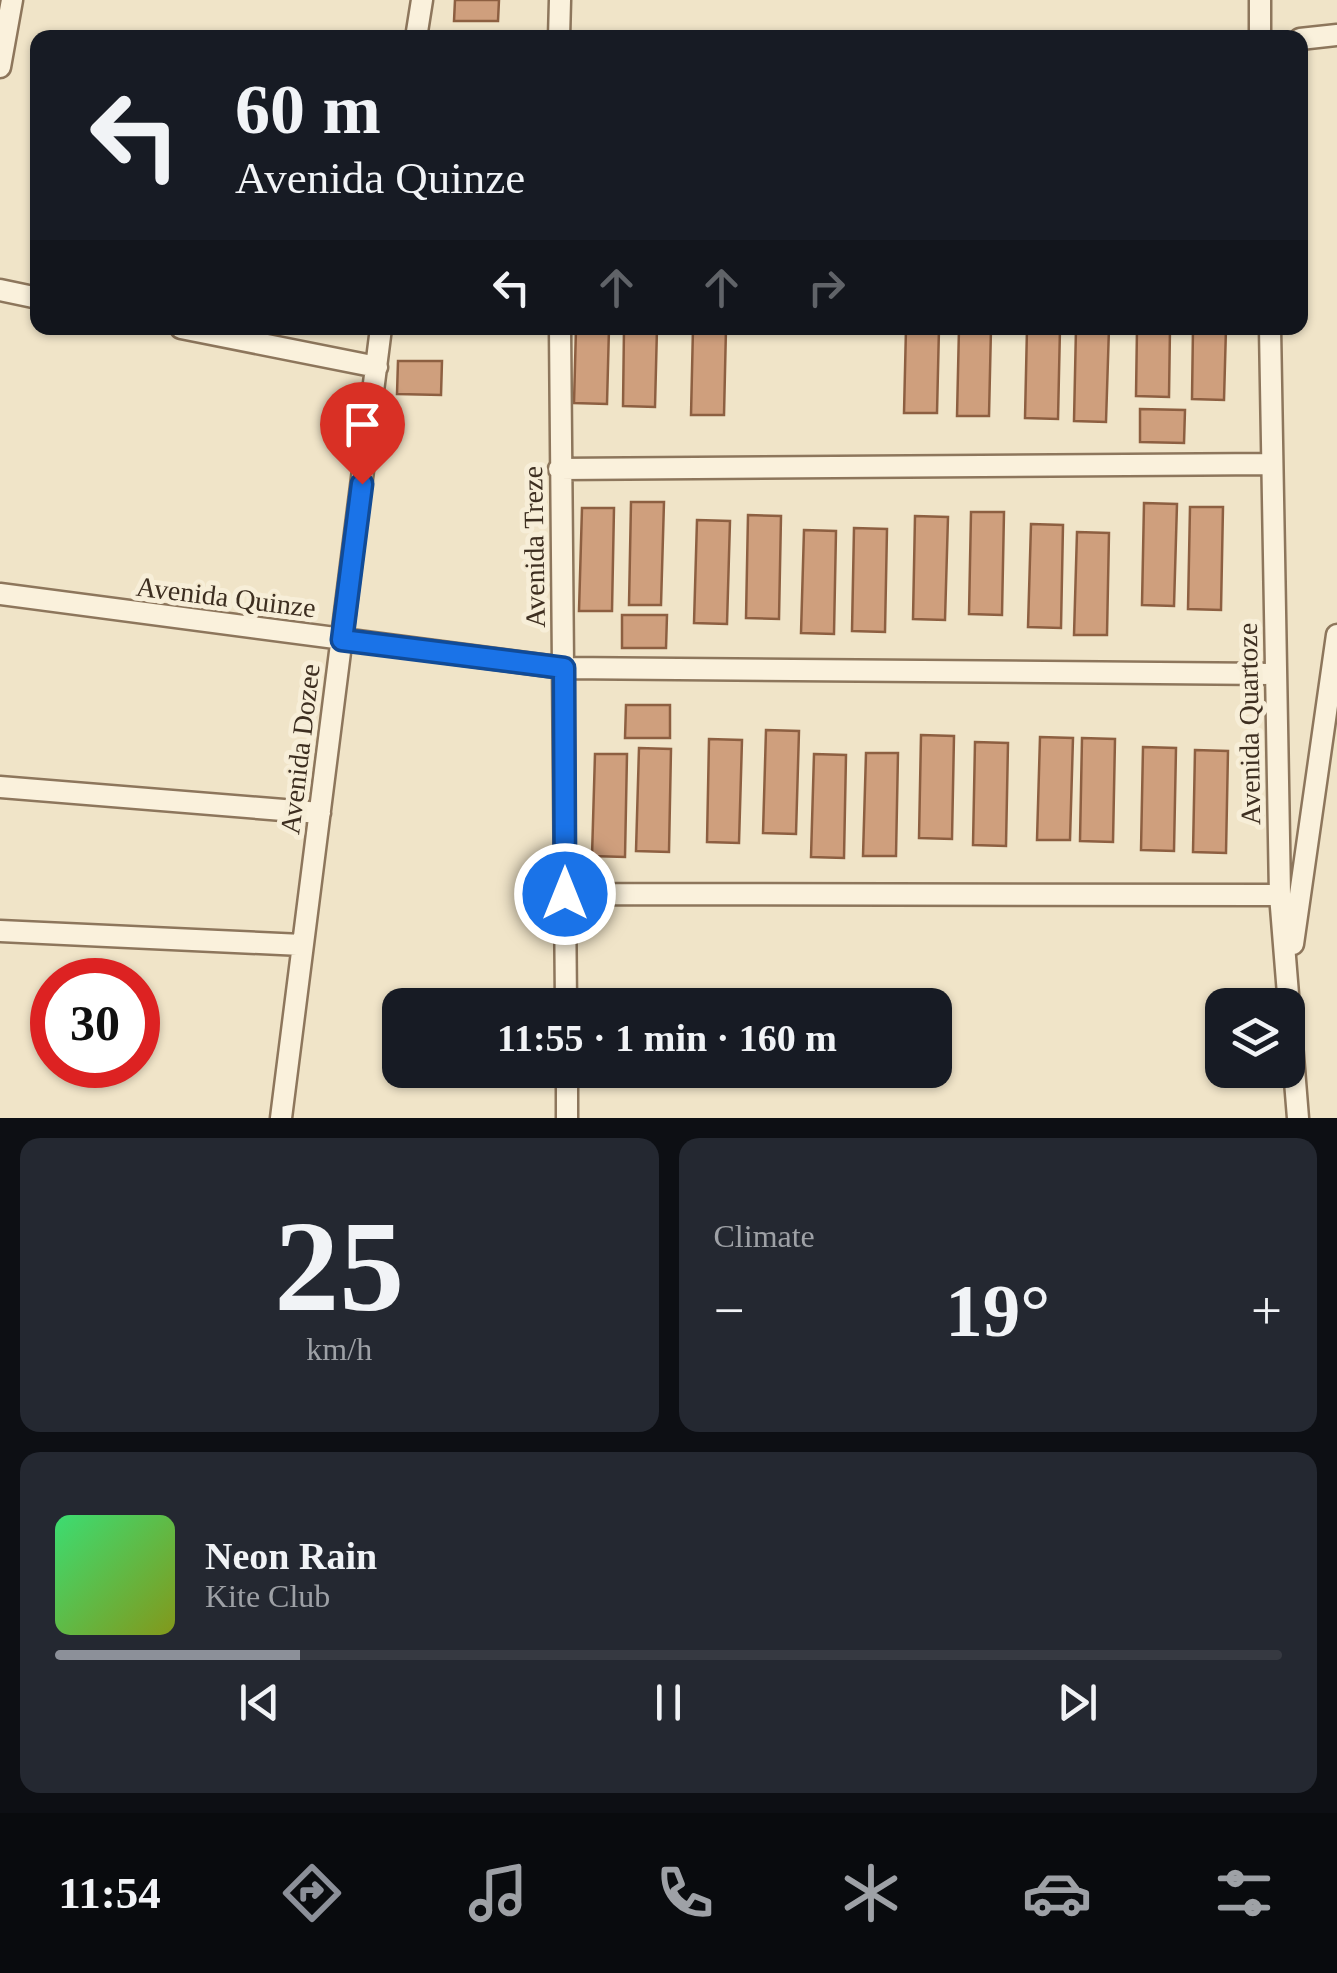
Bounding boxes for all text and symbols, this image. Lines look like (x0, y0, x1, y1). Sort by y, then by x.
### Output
icon: left (70, 70, 200, 200)
text: 60 m (235, 71, 381, 148)
text: Avenida Quinze (235, 153, 525, 203)
icon: left (484, 260, 539, 315)
icon: ahead (589, 260, 644, 315)
icon: ahead (694, 260, 749, 315)
icon: right (799, 260, 854, 315)
pin (320, 382, 405, 485)
icon: arrive (335, 397, 390, 452)
street label: Avenida Treze (517, 466, 551, 628)
street label: Avenida Quinze (134, 571, 318, 623)
street label: Avenida Quartoze (1232, 623, 1266, 825)
street label: Avenida Dozee (274, 662, 326, 836)
position arrow (513, 842, 617, 946)
speed limit sign: 30 (30, 958, 160, 1088)
map controls (1205, 988, 1305, 1088)
button: layers (1205, 988, 1305, 1088)
text: 11:55 · 1 min · 160 m (497, 1017, 837, 1059)
text: 25 (274, 1194, 404, 1338)
text: Climate (714, 1218, 815, 1254)
text: 19° (945, 1269, 1050, 1352)
text: − (714, 1280, 745, 1341)
text: + (1251, 1280, 1282, 1341)
text: km/h (306, 1331, 372, 1367)
text: Neon Rain (205, 1535, 377, 1577)
text: Kite Club (205, 1578, 330, 1614)
icon: previous (232, 1675, 287, 1730)
icon: pause (641, 1675, 696, 1730)
icon: next (1050, 1675, 1105, 1730)
icon: directions (277, 1858, 347, 1928)
icon: music (463, 1858, 533, 1928)
icon: phone (650, 1858, 720, 1928)
icon: climate (836, 1858, 906, 1928)
icon: car (1022, 1858, 1092, 1928)
icon: filters (1209, 1858, 1279, 1928)
text: 11:54 (58, 1868, 161, 1918)

